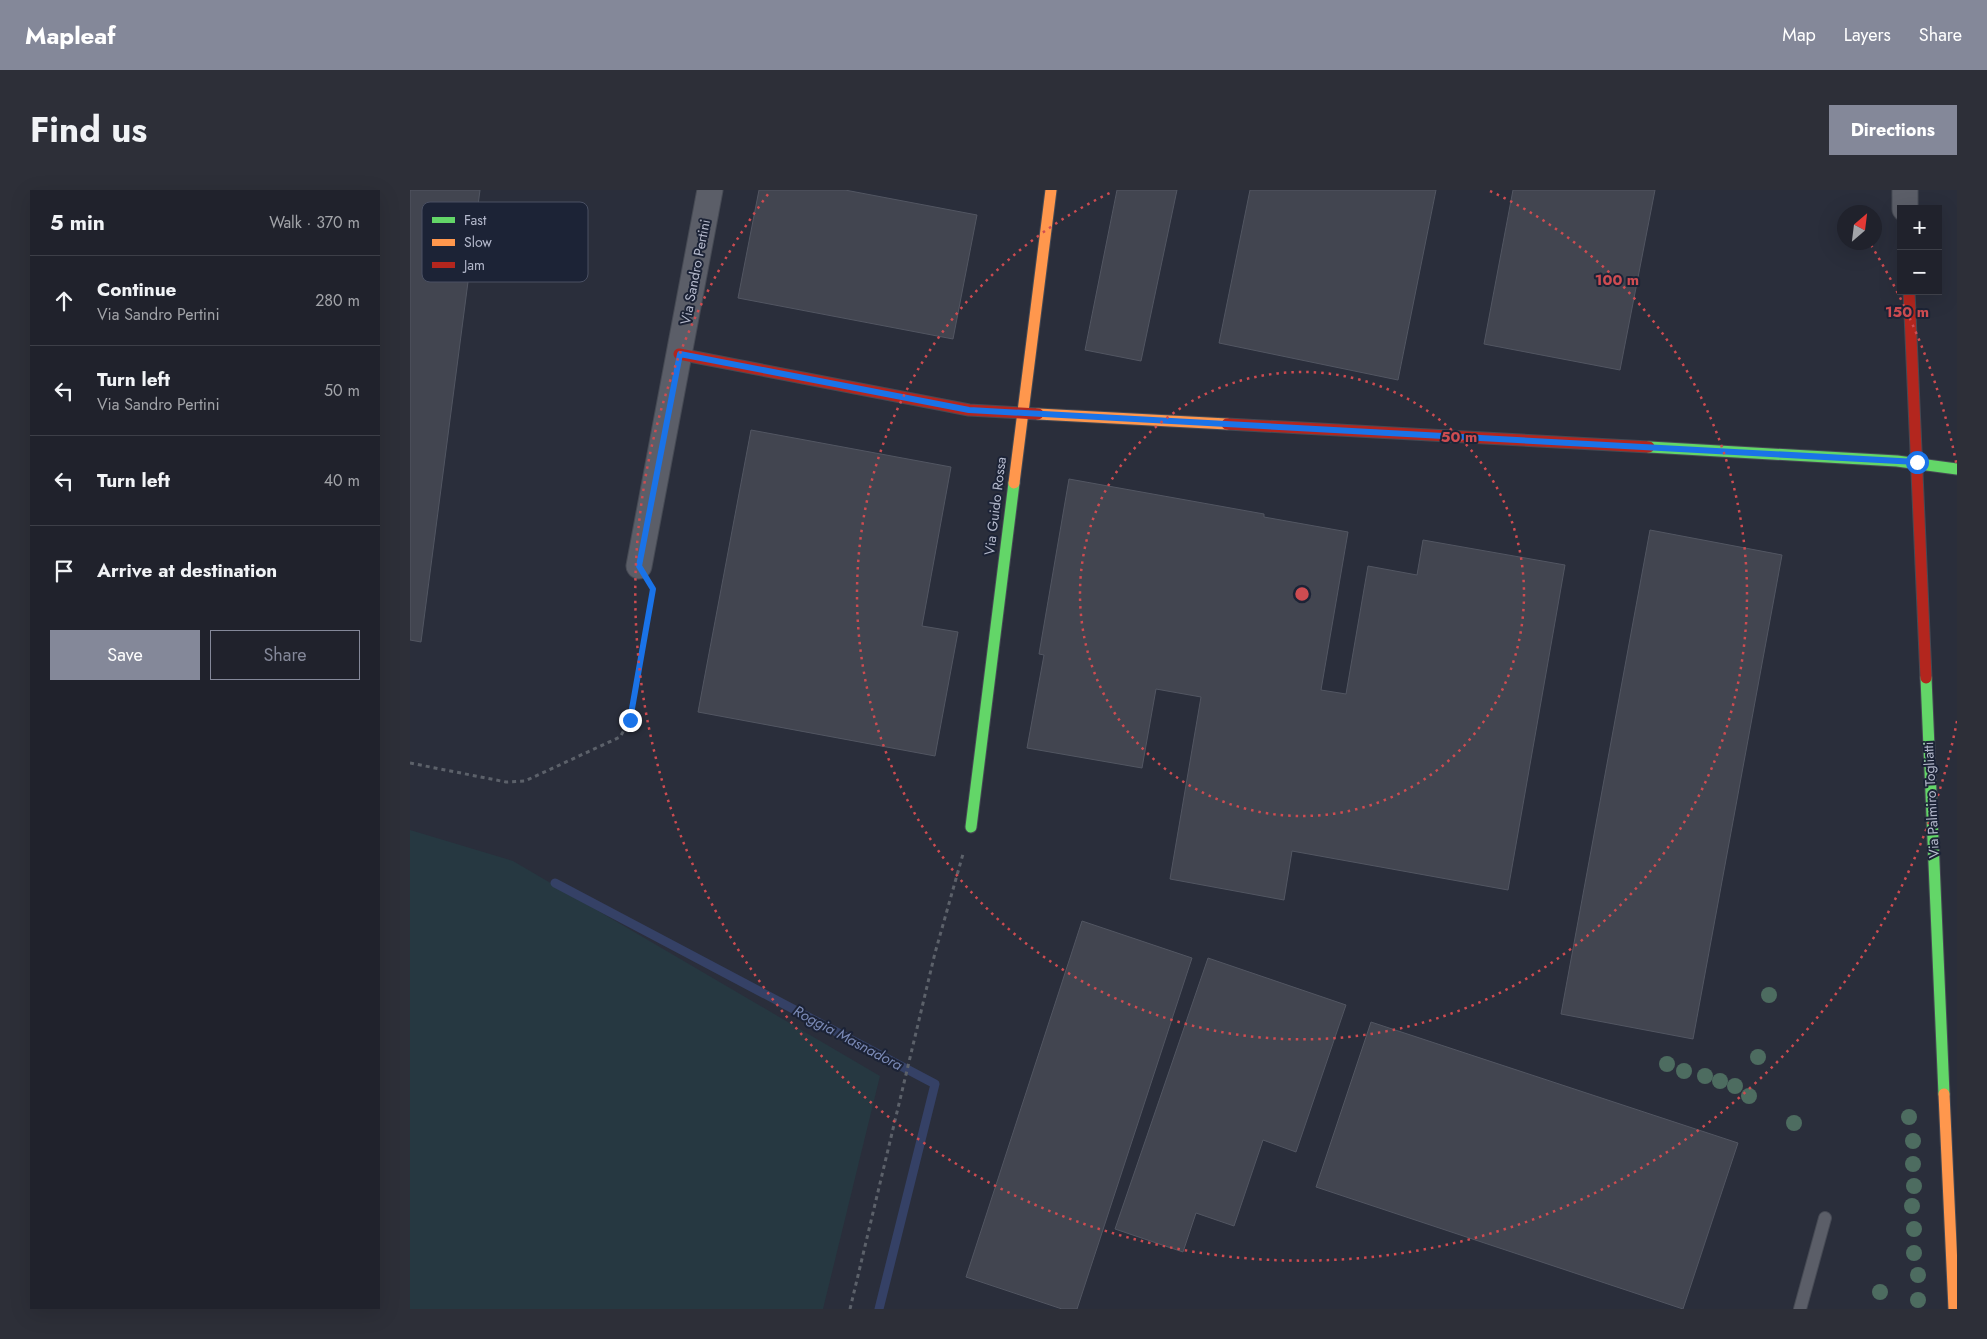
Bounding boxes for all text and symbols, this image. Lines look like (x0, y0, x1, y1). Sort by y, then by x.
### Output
text: Mapleaf (25, 18, 116, 53)
text: Map (1782, 22, 1816, 48)
text: Layers (1844, 22, 1891, 48)
text: Share (1919, 22, 1962, 48)
text: Find us (30, 105, 147, 155)
button: Directions (1829, 105, 1957, 155)
legend (422, 202, 588, 282)
north arrow (1837, 205, 1882, 250)
map controls (1897, 205, 1942, 295)
button: + (1897, 205, 1942, 250)
text: 5 min (50, 208, 105, 238)
text: Fast (464, 210, 487, 230)
text: Walk · 370 m (269, 211, 360, 234)
street label: Via Sandro Pertini (675, 217, 715, 327)
text: Slow (464, 232, 492, 252)
button: − (1897, 250, 1942, 295)
text: Jam (462, 255, 485, 275)
text: 100 m (1595, 269, 1639, 291)
text: Continue (97, 276, 176, 303)
icon: ahead (50, 287, 78, 315)
text: 280 m (315, 289, 360, 312)
text: 150 m (1885, 301, 1929, 323)
text: Via Sandro Pertini (97, 303, 220, 326)
text: Turn left (97, 366, 170, 393)
icon: left (50, 377, 78, 405)
text: 50 m (324, 379, 360, 402)
text: Via Sandro Pertini (97, 393, 220, 416)
text: 50 m (1441, 426, 1477, 448)
route start (1906, 451, 1929, 474)
street label: Via Guido Rossa (979, 456, 1011, 556)
icon: left (50, 467, 78, 495)
text: Turn left (97, 467, 170, 494)
text: 40 m (324, 469, 360, 492)
icon: arrive (50, 557, 78, 585)
text: Arrive at destination (97, 557, 277, 584)
centre of rings (1293, 585, 1311, 603)
button: Save (50, 630, 200, 680)
button: Share (210, 630, 360, 680)
route end (619, 709, 642, 732)
street label: Via Palmiro Togliatti (1918, 741, 1944, 859)
water label: Roggia Masnadora (790, 1000, 907, 1076)

